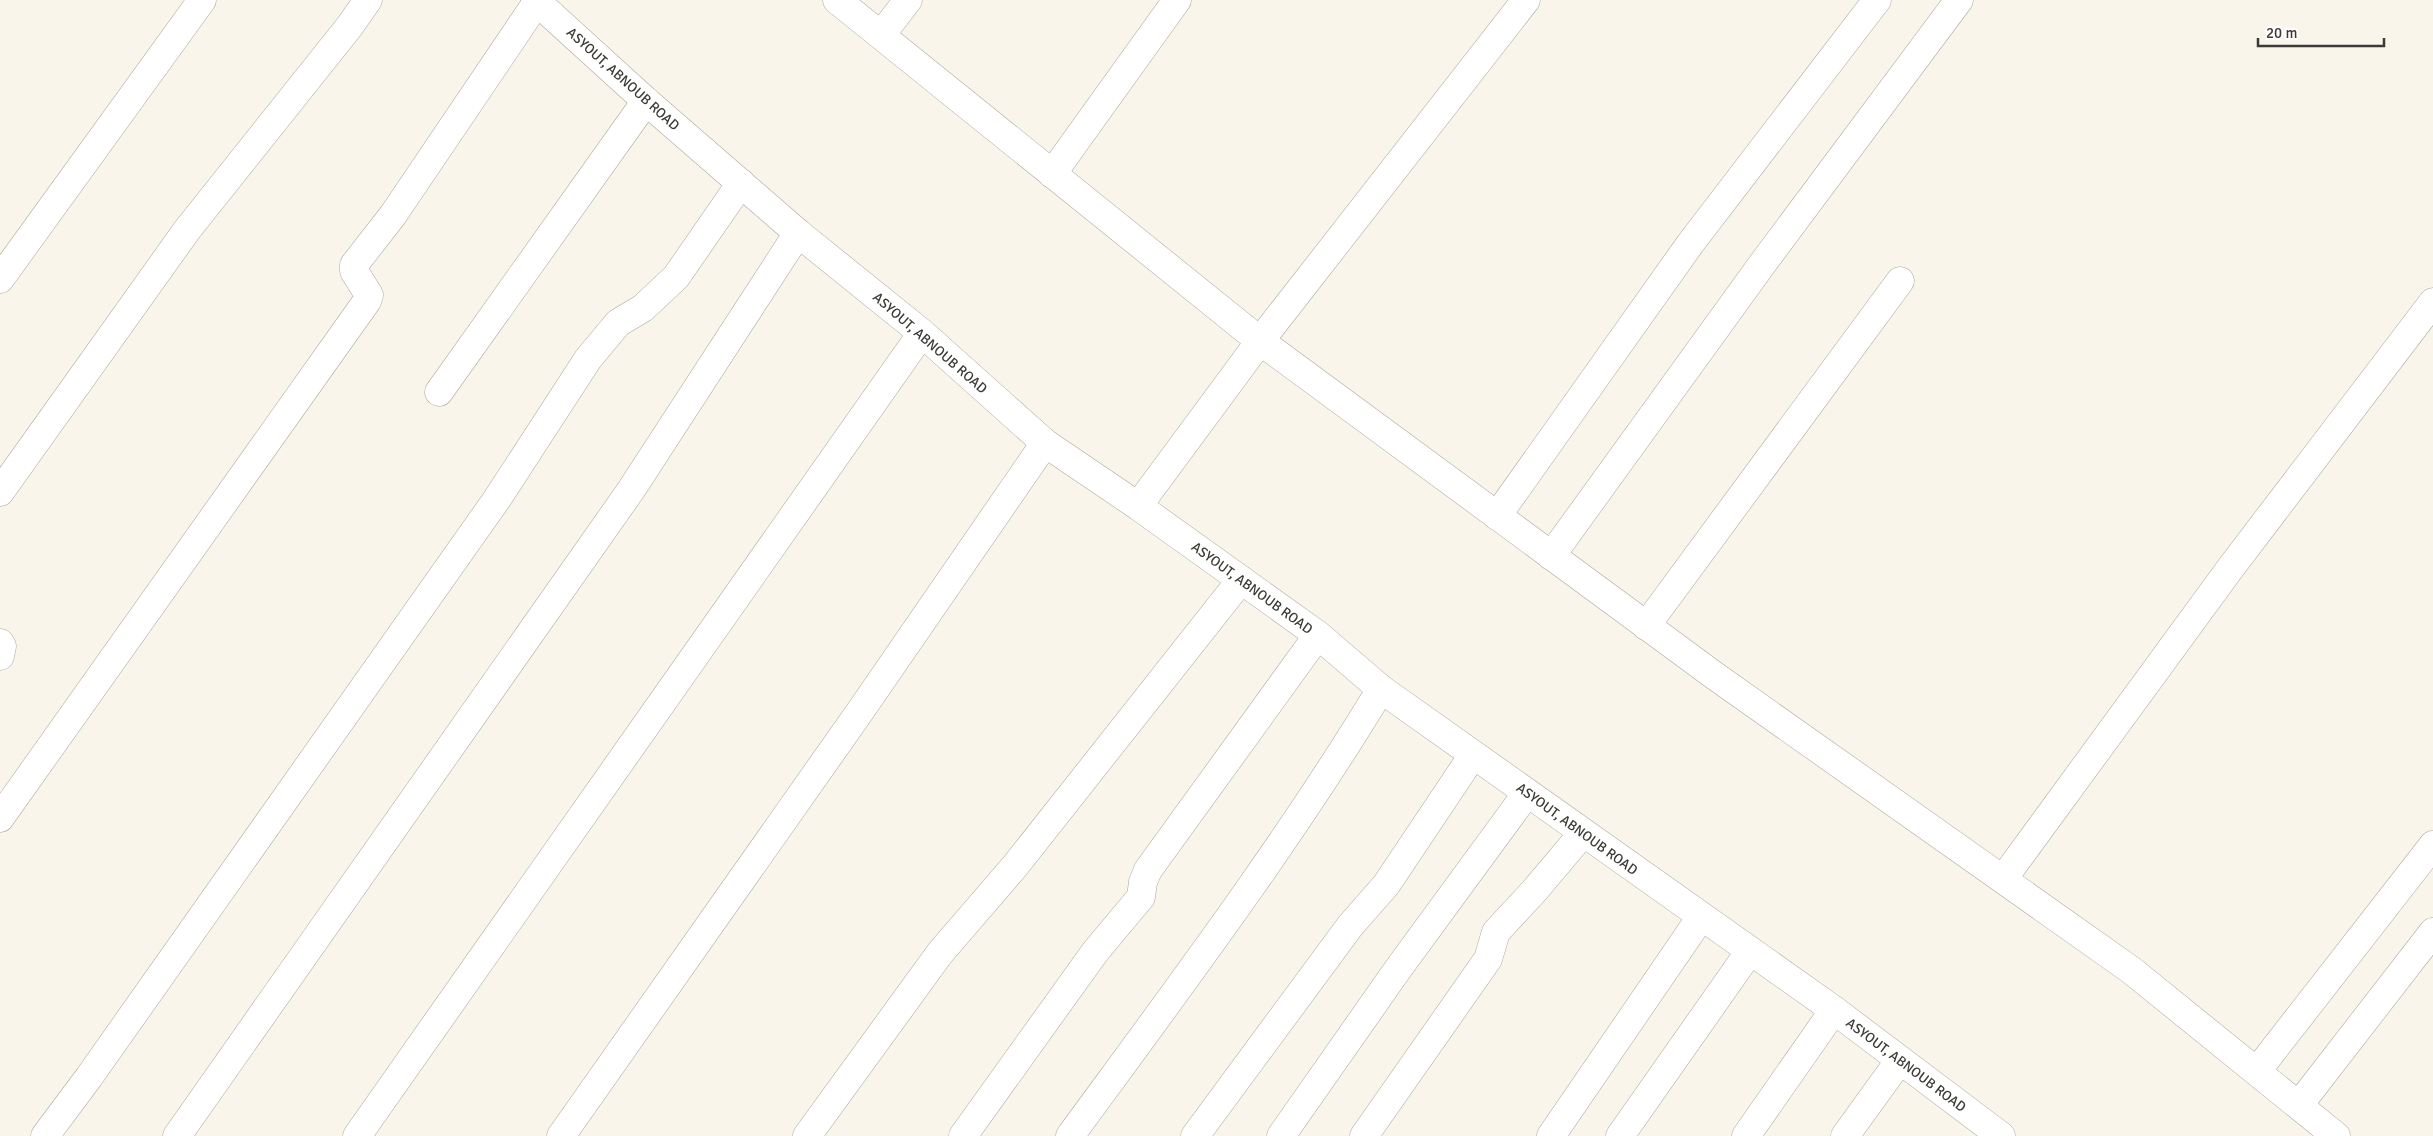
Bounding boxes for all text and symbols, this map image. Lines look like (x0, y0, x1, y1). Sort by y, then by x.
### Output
scale bar (2258, 15, 2384, 47)
street label: ASYOUT, ABNOUB ROAD (563, 24, 683, 134)
text: 20 m (2266, 24, 2297, 42)
street label: ASYOUT, ABNOUB ROAD (869, 289, 991, 397)
street label: ASYOUT, ABNOUB ROAD (1188, 538, 1316, 638)
street label: ASYOUT, ABNOUB ROAD (1513, 779, 1641, 879)
street label: ASYOUT, ABNOUB ROAD (1843, 1014, 1969, 1116)

